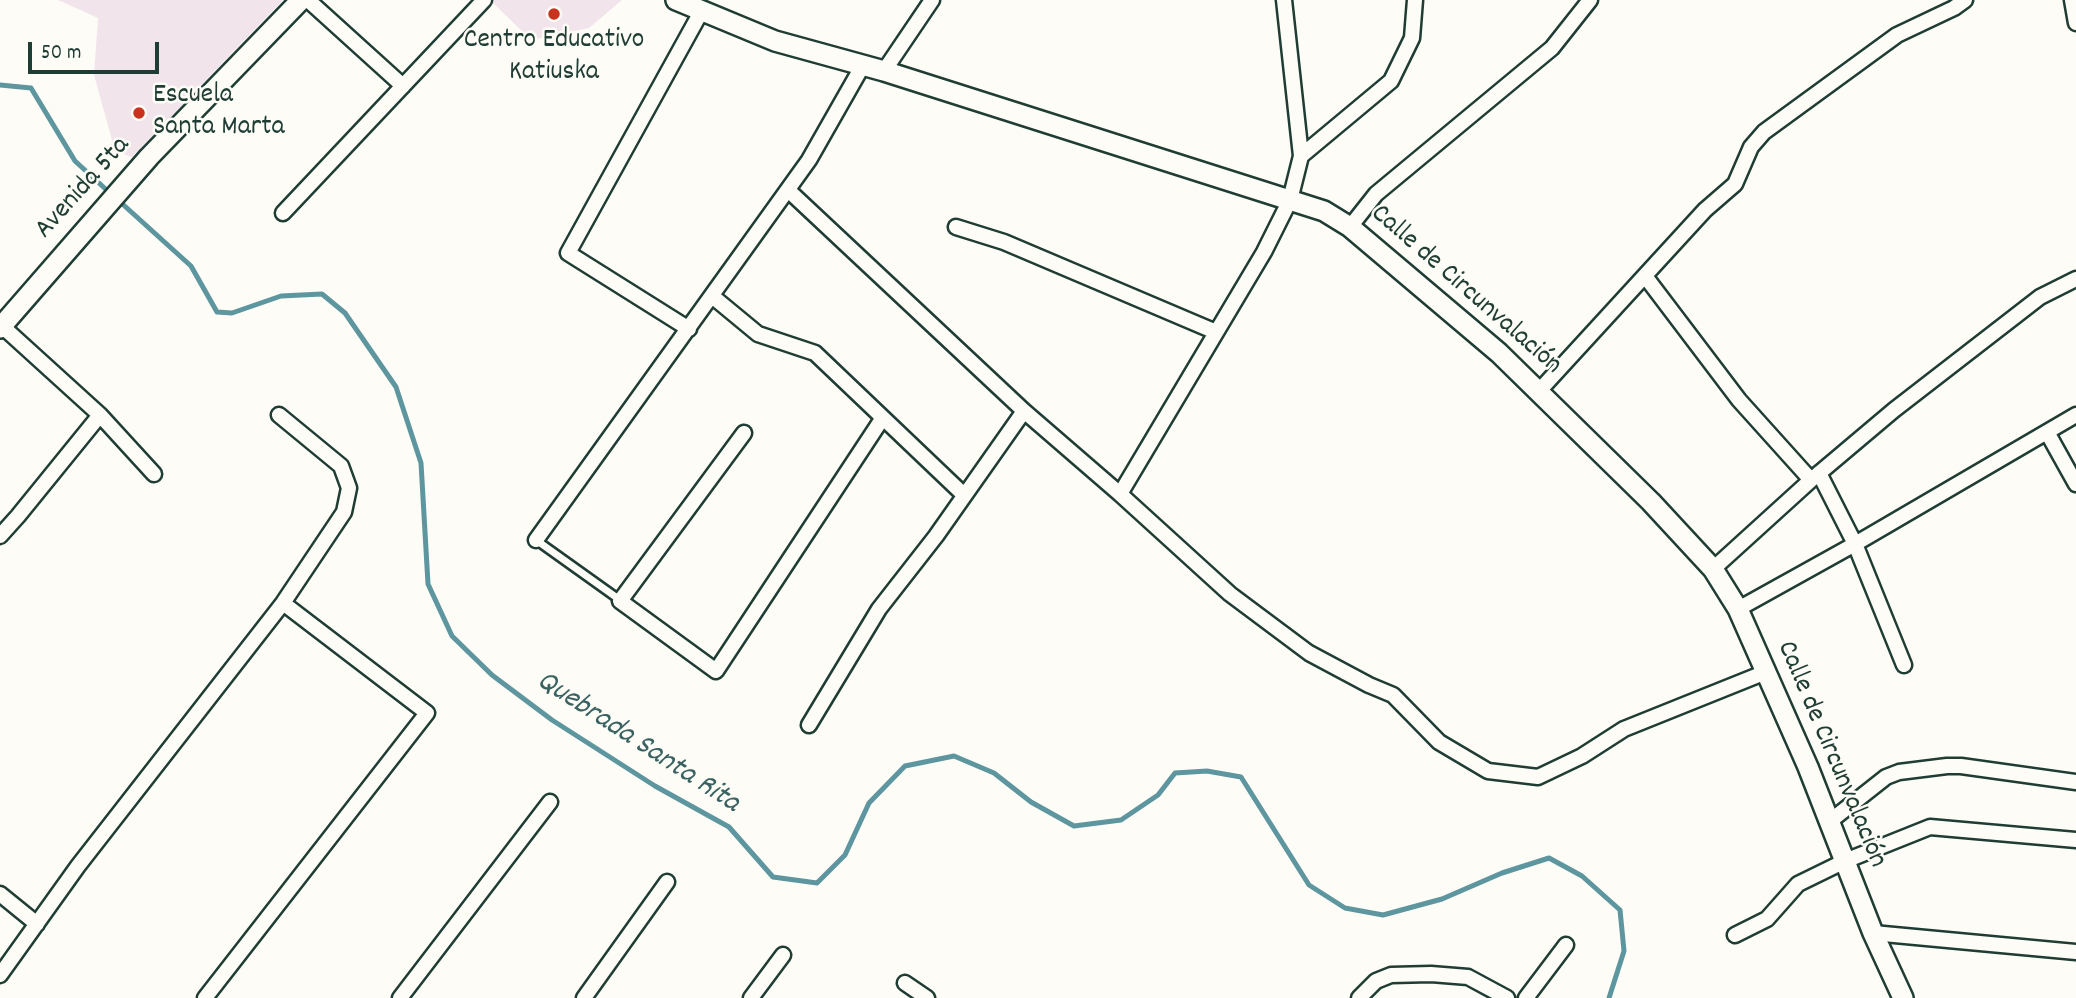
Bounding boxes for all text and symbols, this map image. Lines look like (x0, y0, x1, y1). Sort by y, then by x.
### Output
marker: Centro Educativo Katiuska (546, 6, 562, 22)
place label: Centro Educativo Katiuska (464, 25, 644, 91)
scale bar (32, 28, 163, 72)
text: 50 m (41, 39, 81, 69)
place label: Escuela Santa Marta (153, 80, 285, 146)
marker: Escuela Santa Marta (131, 105, 147, 121)
street label: Avenida 5ta (29, 131, 139, 247)
street label: Calle de Circunvalación (1362, 199, 1568, 383)
street label: Calle de Circunvalación (1767, 637, 1893, 873)
water label: Quebrada Santa Rita (529, 665, 745, 823)

